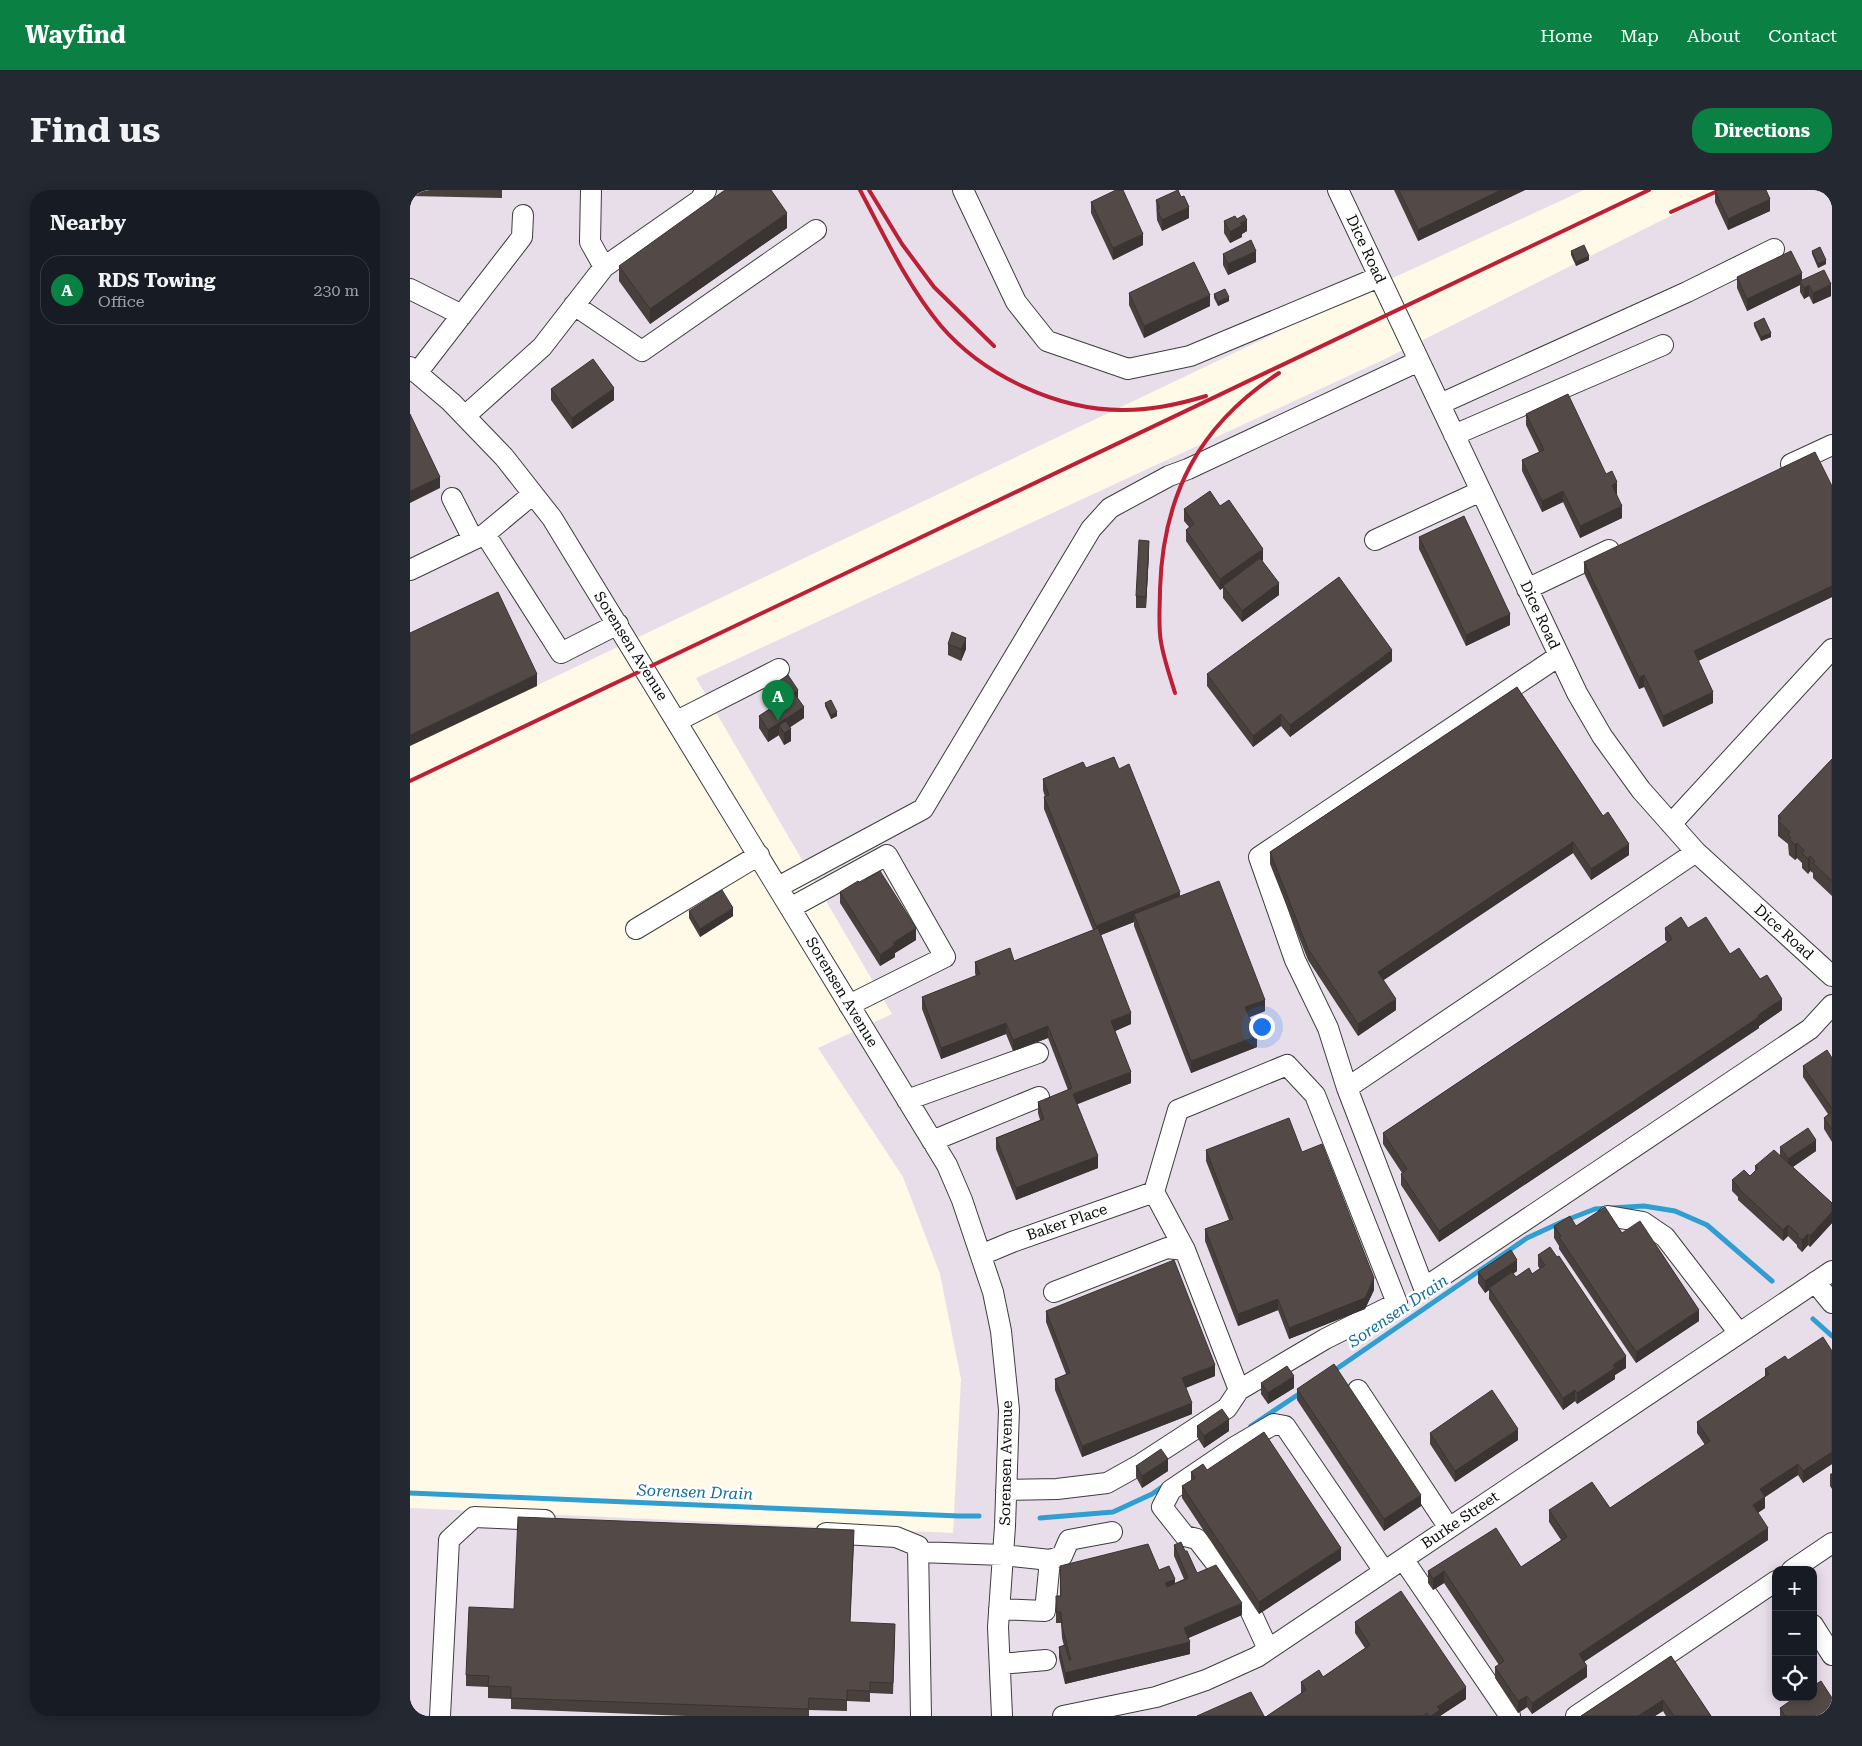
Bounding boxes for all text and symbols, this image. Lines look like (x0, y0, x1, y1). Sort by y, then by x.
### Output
text: Wayfind (25, 21, 126, 49)
text: Home (1540, 25, 1592, 46)
text: Map (1620, 25, 1659, 46)
text: About (1687, 25, 1740, 46)
text: Contact (1768, 25, 1837, 46)
button: Directions (1692, 108, 1832, 153)
text: Find us (30, 110, 160, 151)
text: Nearby (50, 211, 126, 235)
street label: Dice Road (1342, 212, 1390, 287)
text: RDS Towing (98, 269, 215, 292)
text: A (61, 281, 73, 300)
text: 230 m (313, 281, 359, 300)
text: Office (98, 292, 144, 311)
street label: Dice Road (1516, 578, 1564, 653)
street label: Sorensen Avenue (590, 588, 672, 704)
pin: A (762, 680, 794, 721)
street label: Dice Road (1751, 901, 1818, 964)
street label: Sorensen Avenue (802, 934, 882, 1050)
your location (1249, 1014, 1275, 1040)
street label: Baker Place (1024, 1200, 1110, 1244)
water label: Sorensen Drain (1344, 1271, 1452, 1352)
street label: Sorensen Avenue (996, 1400, 1016, 1526)
water label: Sorensen Drain (636, 1480, 754, 1504)
street label: Burke Street (1418, 1487, 1502, 1552)
map controls (1772, 1566, 1817, 1701)
button: + (1772, 1566, 1817, 1611)
button: − (1772, 1611, 1817, 1656)
button: locate (1772, 1656, 1817, 1701)

